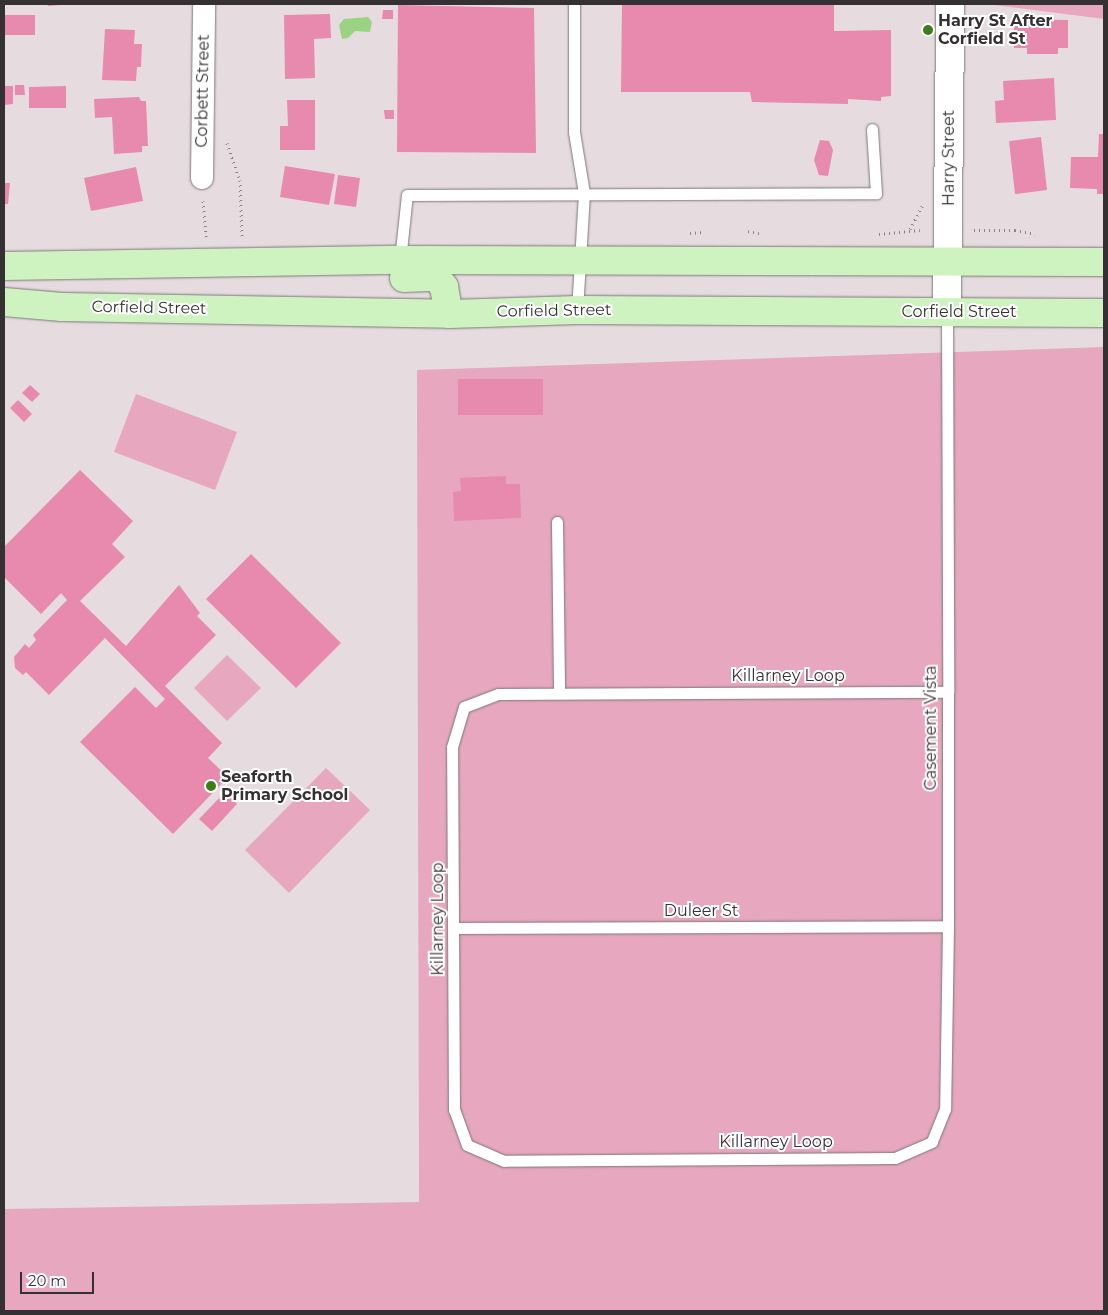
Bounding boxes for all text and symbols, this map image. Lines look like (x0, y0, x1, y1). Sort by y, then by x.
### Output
place label: Harry St After Corfield St (938, 11, 1052, 49)
marker: Harry St After Corfield St (922, 24, 934, 36)
street label: Corbett Street (192, 34, 214, 148)
street label: Harry Street (939, 110, 959, 206)
street label: Corfield Street (91, 297, 207, 319)
street label: Corfield Street (496, 300, 612, 322)
street label: Corfield Street (902, 302, 1016, 322)
street label: Killarney Loop (731, 666, 845, 686)
street label: Casement Vista (921, 666, 941, 790)
place label: Seaforth Primary School (221, 767, 348, 805)
marker: Seaforth Primary School (205, 780, 217, 792)
street label: Killarney Loop (428, 862, 448, 976)
street label: Duleer St (664, 901, 738, 921)
street label: Killarney Loop (719, 1132, 833, 1152)
scale bar (22, 1262, 96, 1294)
text: 20 m (28, 1271, 66, 1290)

